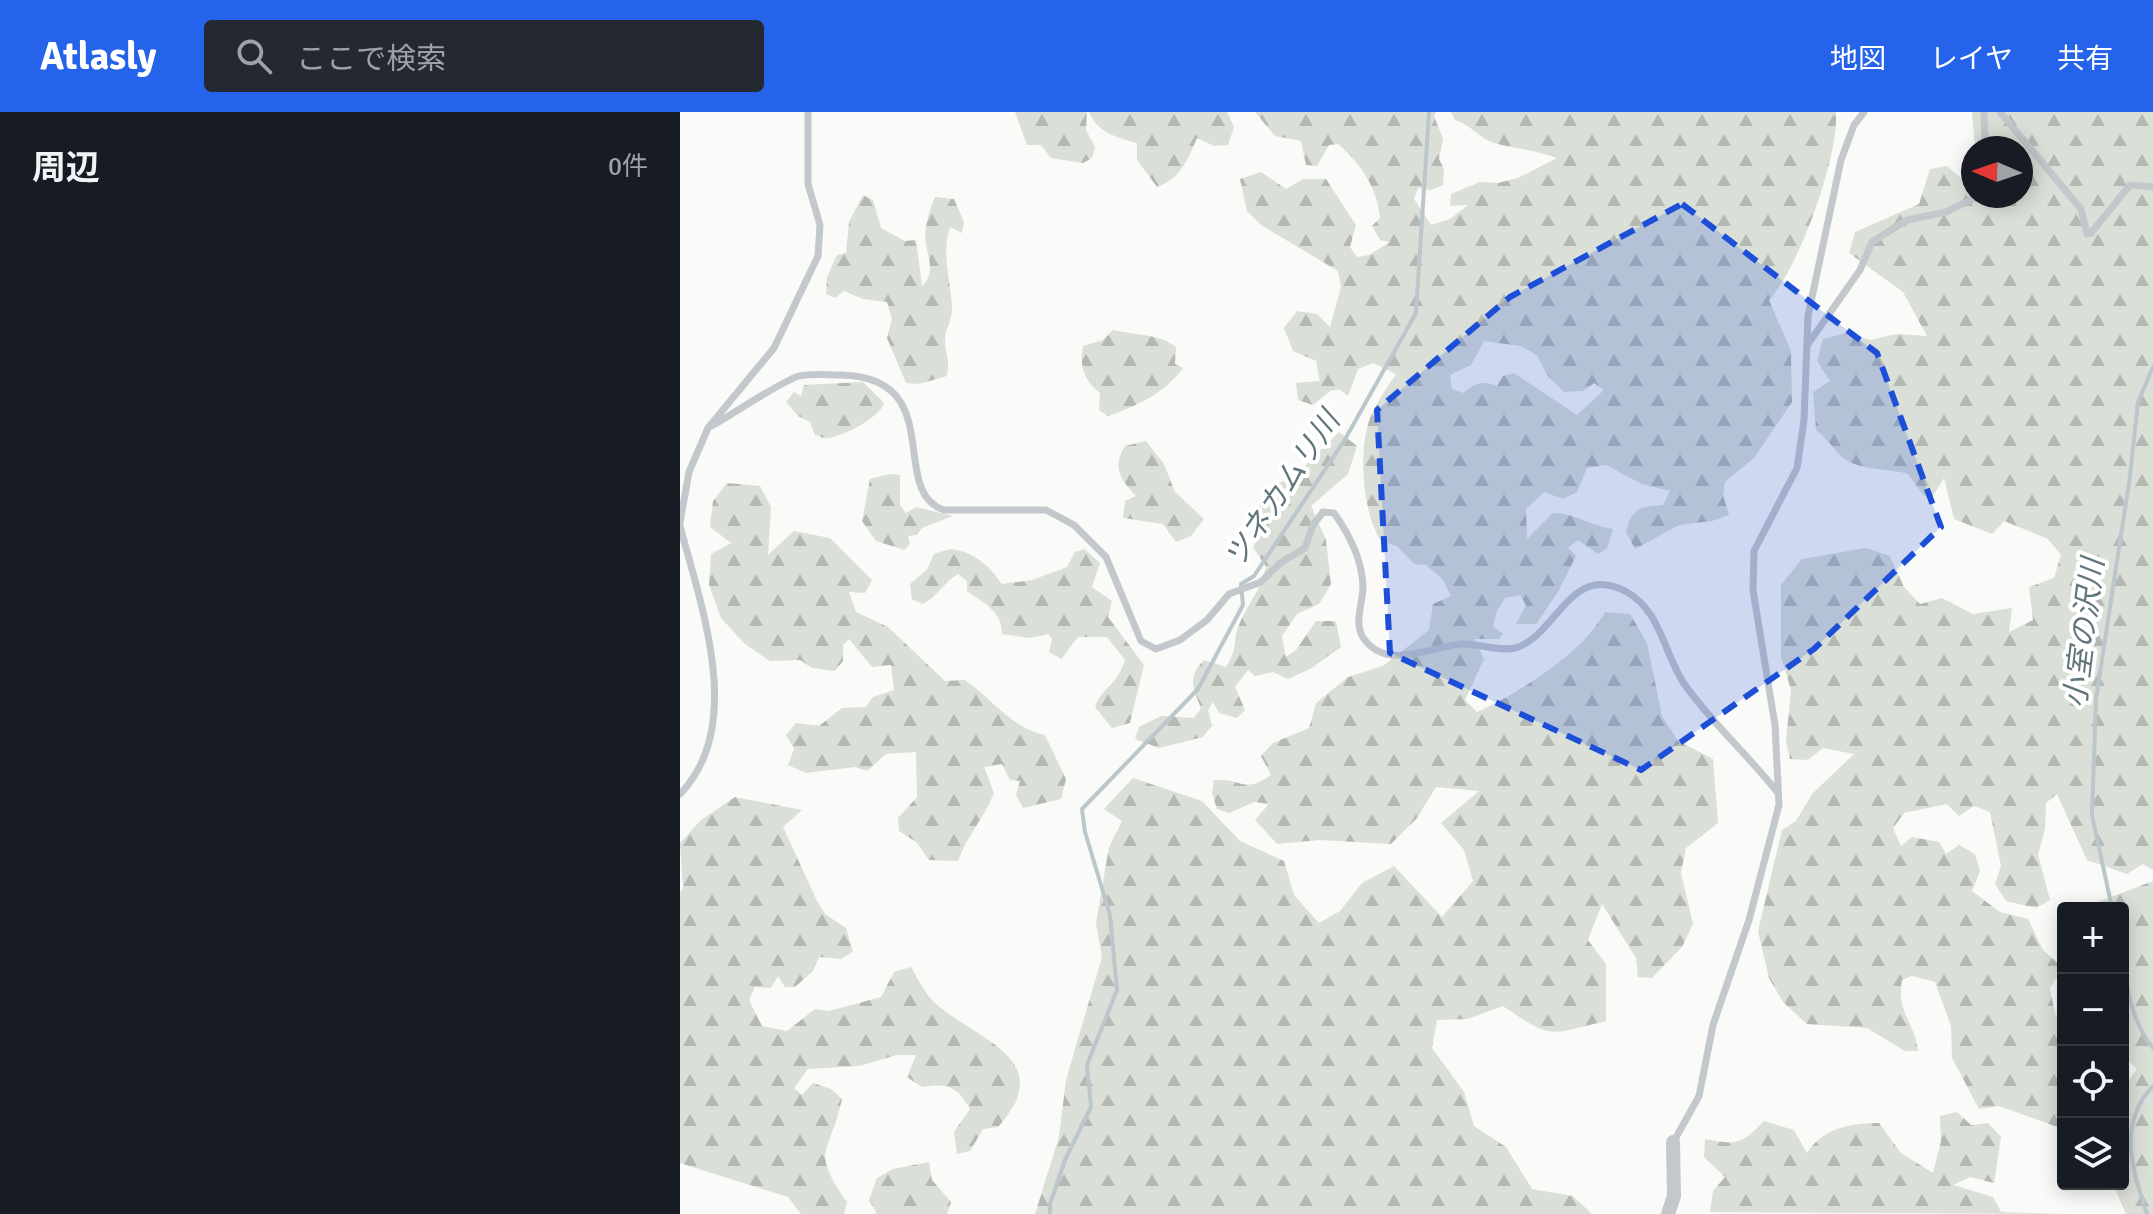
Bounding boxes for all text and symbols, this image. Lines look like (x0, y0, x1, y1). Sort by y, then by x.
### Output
search box (204, 20, 764, 92)
text: Atlasly (40, 33, 156, 80)
icon: search (232, 34, 276, 78)
text: ここで検索 (296, 41, 446, 78)
text: 地図 (1830, 42, 1886, 76)
text: レイヤ (1930, 42, 2013, 76)
text: 共有 (2057, 42, 2113, 76)
north arrow (1961, 136, 2033, 208)
text: 周辺 (32, 147, 100, 189)
text: 0件 (608, 151, 648, 183)
water label: ツネカムリ川 (1217, 402, 1350, 574)
water label: 小室の沢川 (2057, 553, 2112, 710)
map controls (2057, 902, 2129, 1190)
button: + (2057, 902, 2129, 974)
button: − (2057, 974, 2129, 1046)
button: locate (2057, 1046, 2129, 1118)
button: layers (2057, 1118, 2129, 1190)

